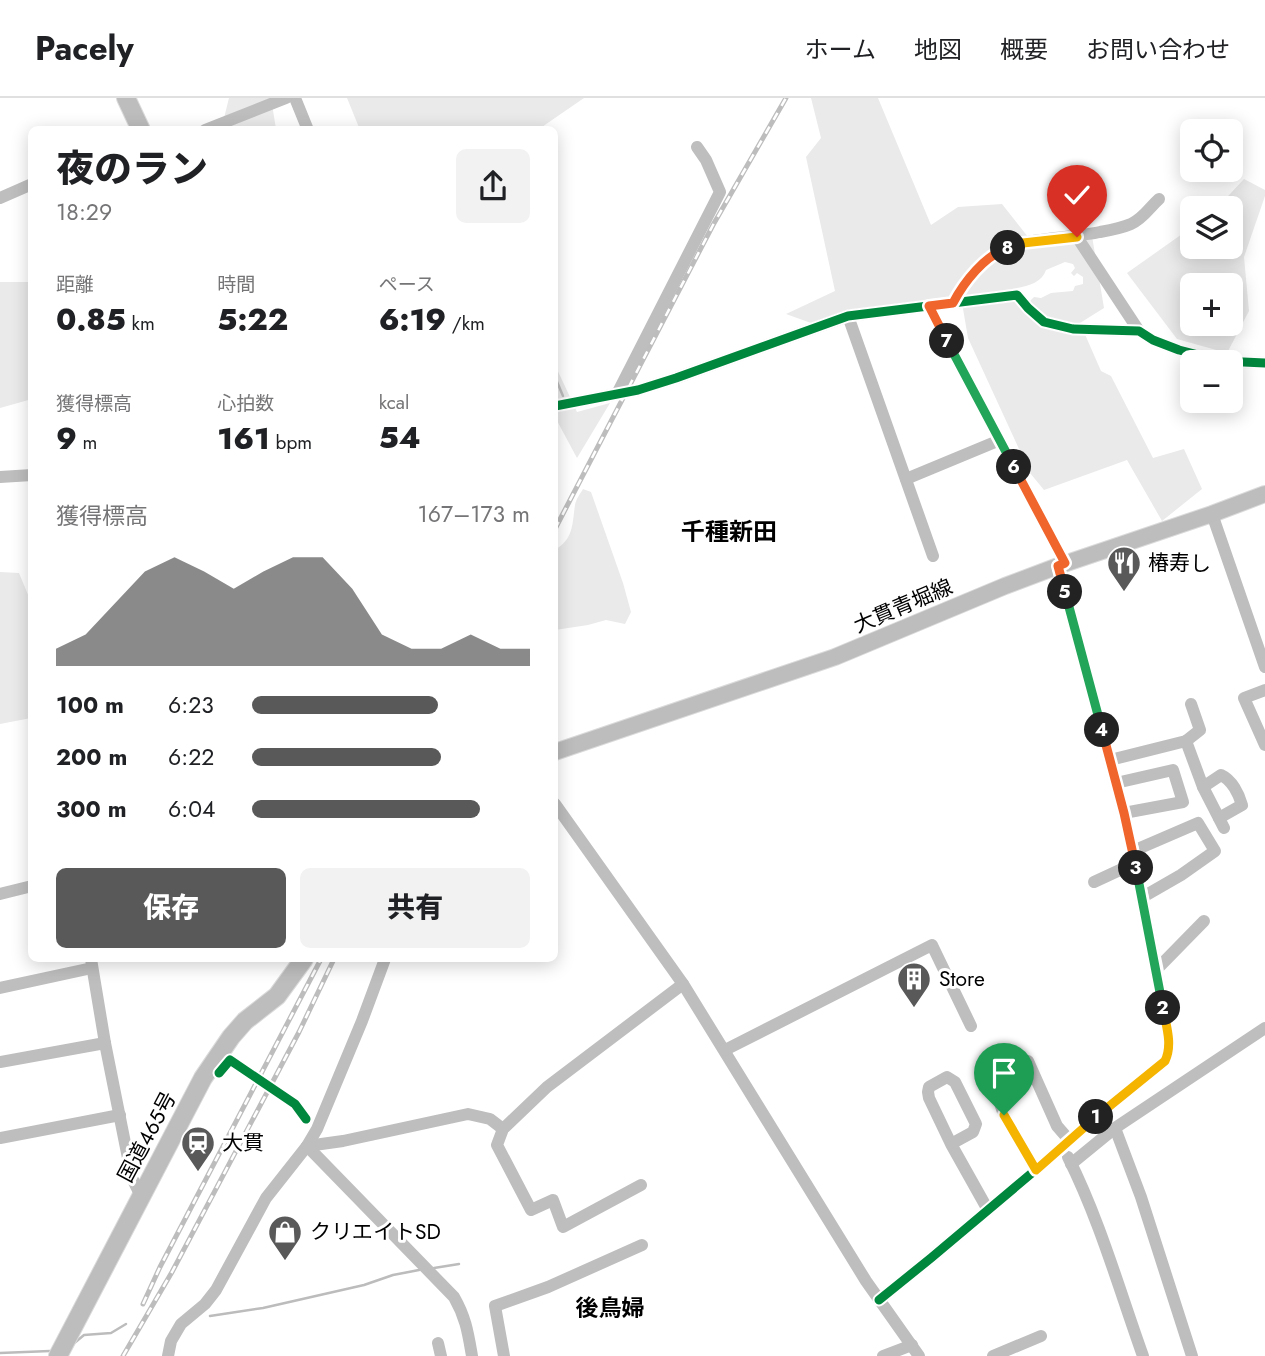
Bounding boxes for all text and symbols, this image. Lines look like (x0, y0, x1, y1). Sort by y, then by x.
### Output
text: Pacely (35, 25, 134, 72)
text: ホーム (805, 32, 876, 67)
text: 地図 (914, 32, 962, 67)
text: 概要 (1000, 32, 1048, 67)
text: お問い合わせ (1086, 32, 1230, 67)
map controls (1180, 119, 1243, 413)
button: locate (1180, 119, 1243, 182)
text: 夜のラン (56, 141, 208, 196)
button: share (456, 149, 530, 223)
pin (1047, 165, 1107, 237)
icon: check (1058, 176, 1096, 214)
text: 18:29 (56, 195, 112, 229)
button: layers (1180, 196, 1243, 259)
pin: 8 (990, 230, 1026, 266)
text: 8 (1002, 234, 1013, 261)
text: 距離 (56, 271, 94, 298)
text: 時間 (217, 271, 255, 298)
text: ペース (379, 271, 435, 298)
button: + (1180, 273, 1243, 336)
text: 0.85 (56, 298, 126, 341)
text: 5:22 (217, 298, 288, 341)
text: 6:19 (379, 298, 446, 341)
text: km (126, 310, 155, 337)
text: /km (446, 310, 485, 337)
pin: 7 (930, 324, 964, 358)
text: 7 (941, 327, 952, 354)
button: − (1180, 350, 1243, 413)
text: kcal (379, 389, 409, 416)
text: 獲得標高 (56, 390, 132, 417)
text: 心拍数 (217, 390, 274, 417)
text: 54 (379, 416, 421, 459)
text: 9 (56, 417, 77, 460)
text: 161 (217, 417, 270, 460)
text: m (77, 429, 97, 456)
text: bpm (270, 429, 312, 456)
pin: 6 (996, 450, 1032, 484)
text: 6 (1007, 453, 1020, 480)
text: 167–173 m (417, 497, 530, 531)
text: 獲得標高 (56, 499, 148, 533)
district label: 千種新田 (681, 514, 777, 549)
restaurant icon: 椿寿し (1105, 544, 1143, 593)
place label: 椿寿し (1148, 548, 1211, 578)
street label: 大貫青堀線 (849, 572, 957, 640)
pin: 5 (1048, 574, 1082, 610)
text: 5 (1058, 578, 1071, 605)
text: 100 m (56, 688, 124, 722)
text: 6:23 (168, 688, 214, 722)
pin: 4 (1084, 712, 1120, 748)
text: 4 (1095, 716, 1108, 743)
text: 200 m (56, 740, 127, 774)
text: 6:22 (168, 740, 214, 774)
text: 300 m (56, 792, 127, 826)
text: 6:04 (168, 792, 215, 826)
pin: 3 (1118, 850, 1154, 886)
text: 3 (1130, 854, 1141, 881)
button: 保存 (56, 868, 286, 948)
button: 共有 (300, 868, 530, 948)
building icon: Store (895, 960, 933, 1009)
place label: Store (939, 964, 985, 994)
pin: 2 (1146, 990, 1180, 1026)
text: 2 (1156, 994, 1169, 1021)
pin (974, 1043, 1034, 1115)
icon: arrive (985, 1054, 1023, 1092)
street label: 国道465号 (110, 1086, 184, 1188)
pin: 1 (1078, 1100, 1114, 1134)
text: 1 (1091, 1103, 1100, 1130)
station icon: 大貫 (179, 1124, 217, 1173)
place label: 大貫 (222, 1128, 264, 1158)
shop icon: クリエイトSD (266, 1213, 304, 1262)
place label: クリエイトSD (310, 1217, 441, 1247)
district label: 後鳥婦 (576, 1291, 645, 1325)

